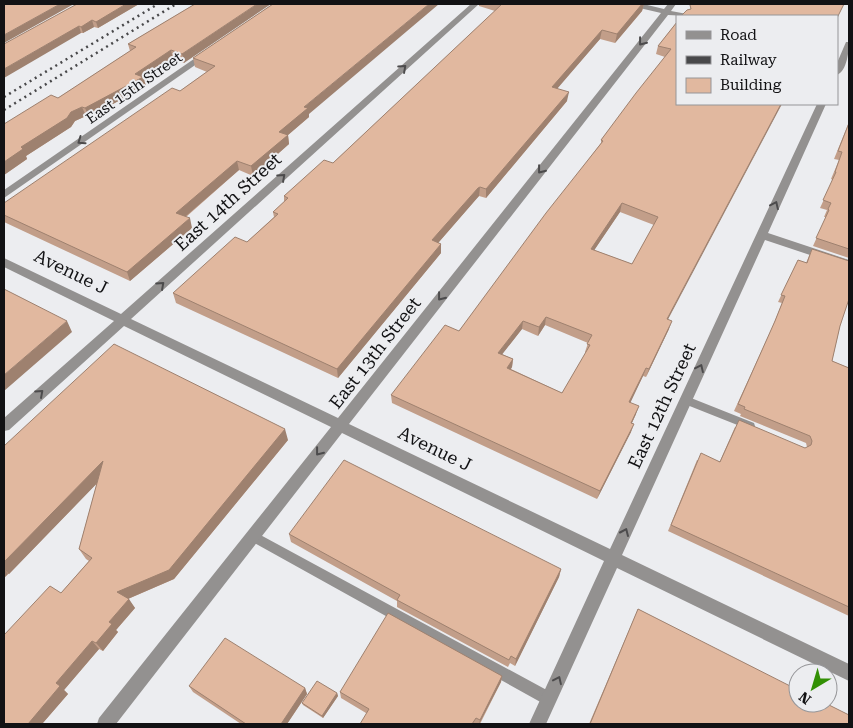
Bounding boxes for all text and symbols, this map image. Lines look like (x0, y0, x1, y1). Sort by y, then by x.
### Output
legend (676, 15, 838, 105)
text: Road (720, 26, 757, 44)
one-way arrow (639, 36, 648, 46)
street label: East 15th Street (82, 48, 186, 128)
text: Railway (720, 51, 777, 69)
one-way arrow (398, 65, 407, 74)
text: Building (720, 76, 782, 94)
one-way arrow (77, 135, 87, 144)
street label: East 14th Street (170, 148, 285, 255)
one-way arrow (539, 164, 547, 173)
one-way arrow (277, 173, 286, 182)
one-way arrow (769, 201, 780, 210)
street label: Avenue J (31, 245, 111, 298)
one-way arrow (156, 282, 165, 291)
one-way arrow (438, 291, 446, 300)
street label: East 13th Street (325, 292, 425, 413)
street label: East 12th Street (623, 340, 700, 472)
one-way arrow (694, 365, 704, 374)
one-way arrow (35, 390, 44, 399)
street label: Avenue J (395, 422, 475, 475)
one-way arrow (315, 447, 324, 456)
one-way arrow (619, 528, 630, 537)
north arrow (788, 663, 838, 713)
one-way arrow (551, 676, 562, 685)
text: N (796, 688, 814, 708)

